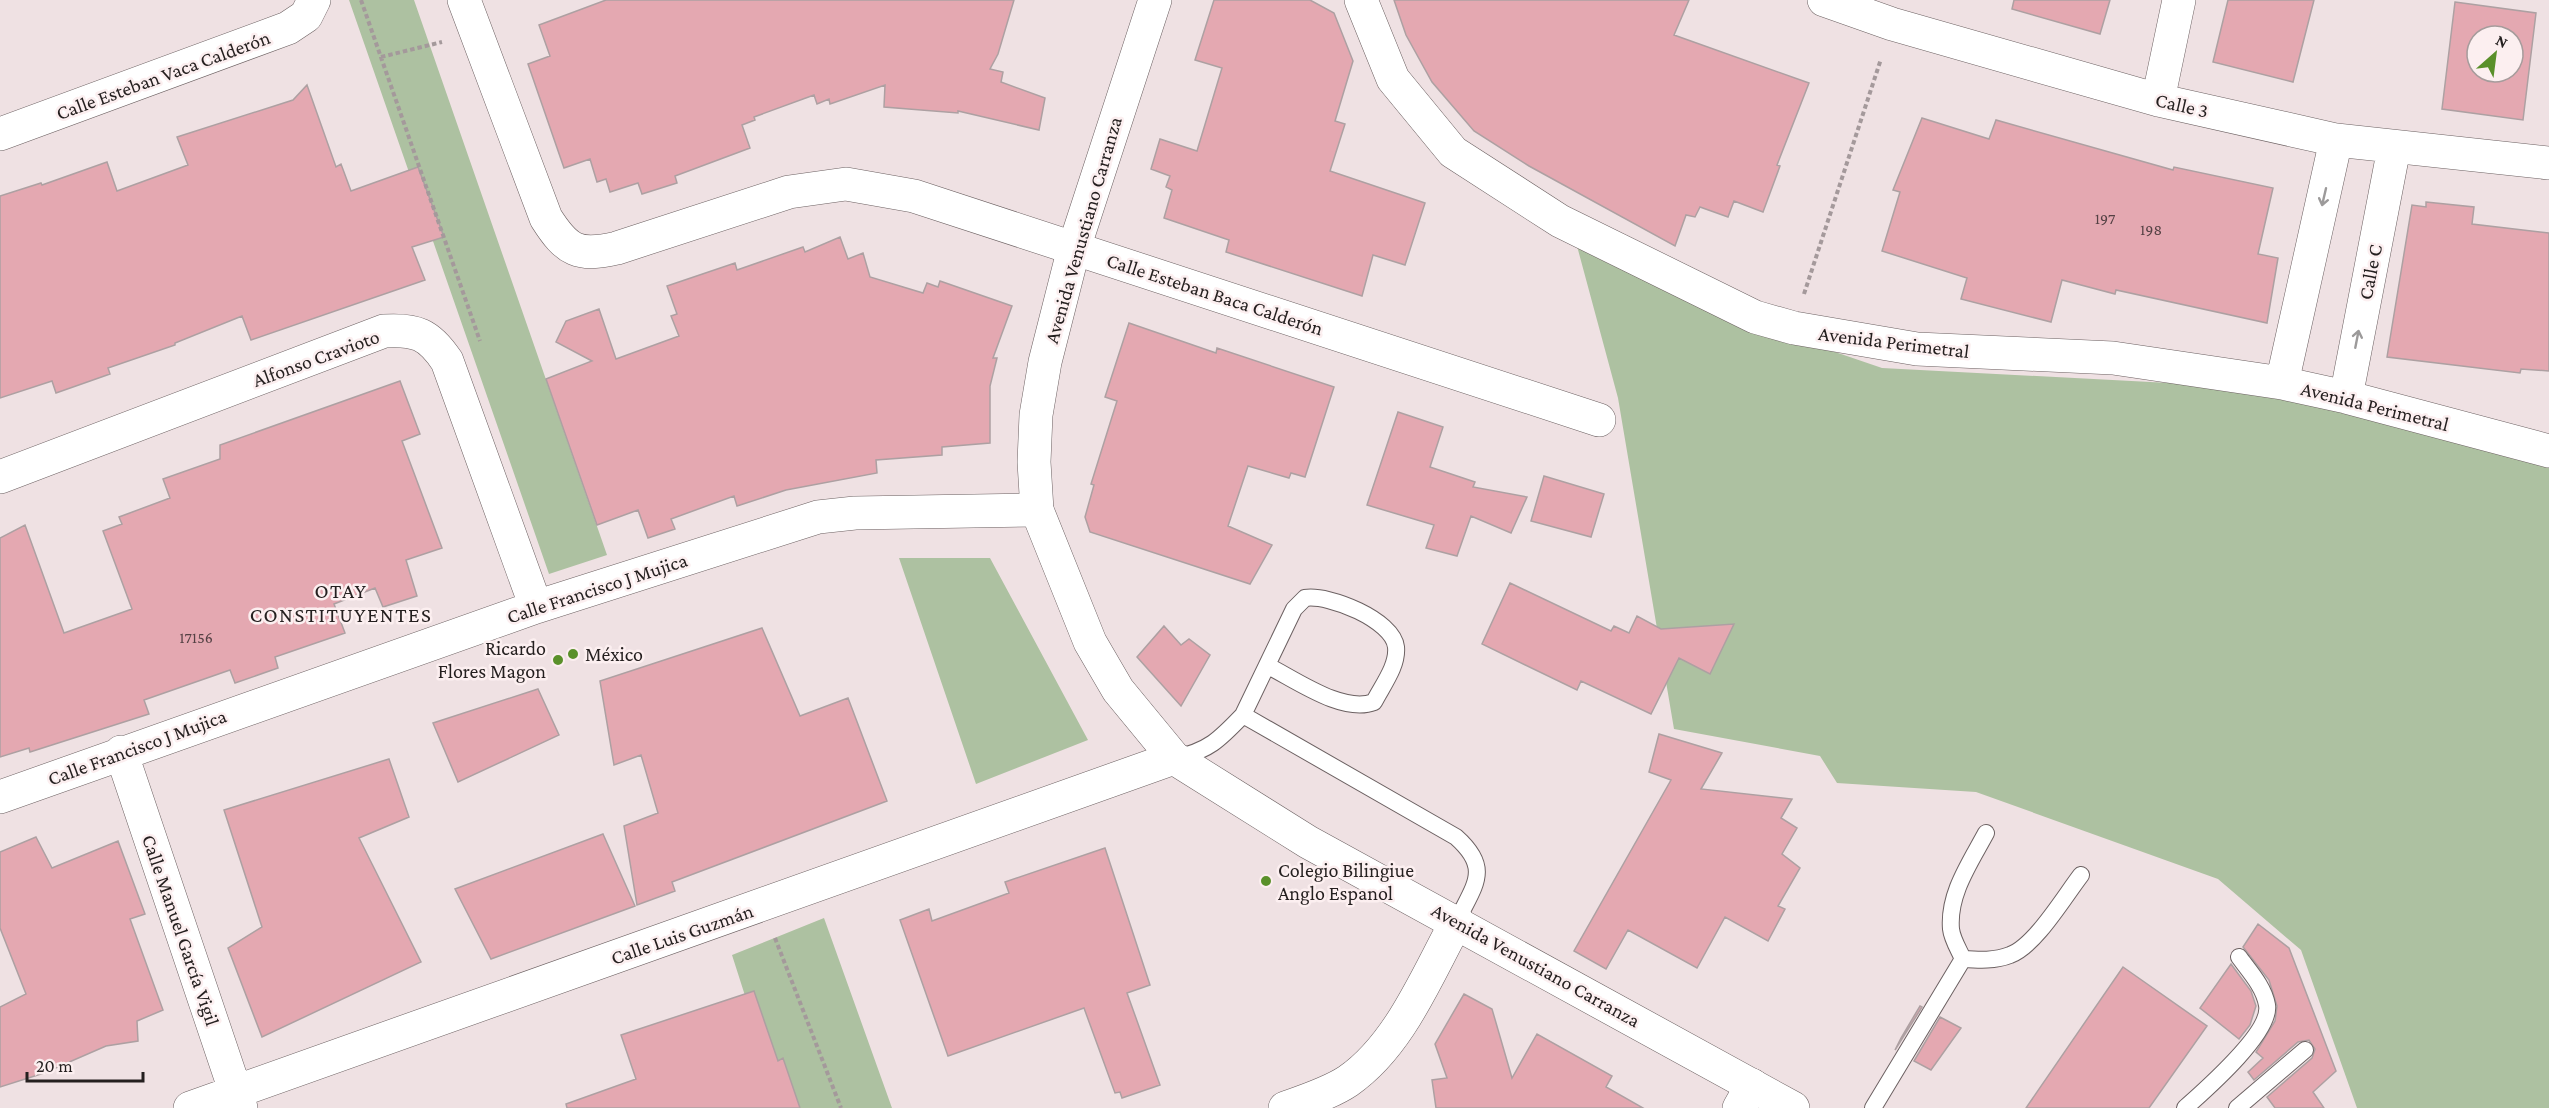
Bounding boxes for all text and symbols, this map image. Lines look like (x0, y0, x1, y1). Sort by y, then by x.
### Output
north arrow (2465, 24, 2525, 84)
street label: Calle Esteban Vaca Calderón (53, 26, 273, 124)
text: N (2493, 31, 2511, 51)
street label: Calle 3 (2153, 88, 2211, 122)
street label: Avenida Venustiano Carranza (1040, 114, 1126, 346)
one-way arrow (2317, 187, 2329, 206)
house number: 197 (2095, 210, 2116, 227)
house number: 198 (2140, 221, 2162, 238)
street label: Calle C (2354, 242, 2386, 301)
street label: Calle Esteban Baca Calderón (1104, 249, 1326, 340)
street label: Avenida Perimetral (1817, 322, 1971, 362)
street label: Alfonso Cravioto (250, 325, 382, 391)
one-way arrow (2352, 330, 2363, 350)
street label: Avenida Perimetral (2299, 377, 2451, 435)
street label: Calle Francisco J Mujica (504, 548, 690, 629)
district label: OTAY CONSTITUYENTES (250, 579, 432, 627)
house number: 17156 (179, 629, 213, 646)
place label: Ricardo Flores Magon (438, 637, 546, 683)
place label: México (585, 643, 643, 665)
marker: México (566, 647, 580, 661)
marker: Ricardo Flores Magon (551, 653, 565, 667)
street label: Calle Francisco J Mujica (45, 704, 230, 791)
street label: Calle Manuel García Vigil (137, 832, 224, 1029)
place label: Colegio Bilingiue Anglo Espanol (1278, 859, 1414, 905)
marker: Colegio Bilingiue Anglo Espanol (1259, 874, 1273, 888)
street label: Avenida Venustiano Carranza (1428, 898, 1644, 1032)
street label: Calle Luis Guzmán (608, 899, 756, 969)
scale bar (27, 1045, 142, 1083)
text: 20 m (36, 1056, 73, 1076)

